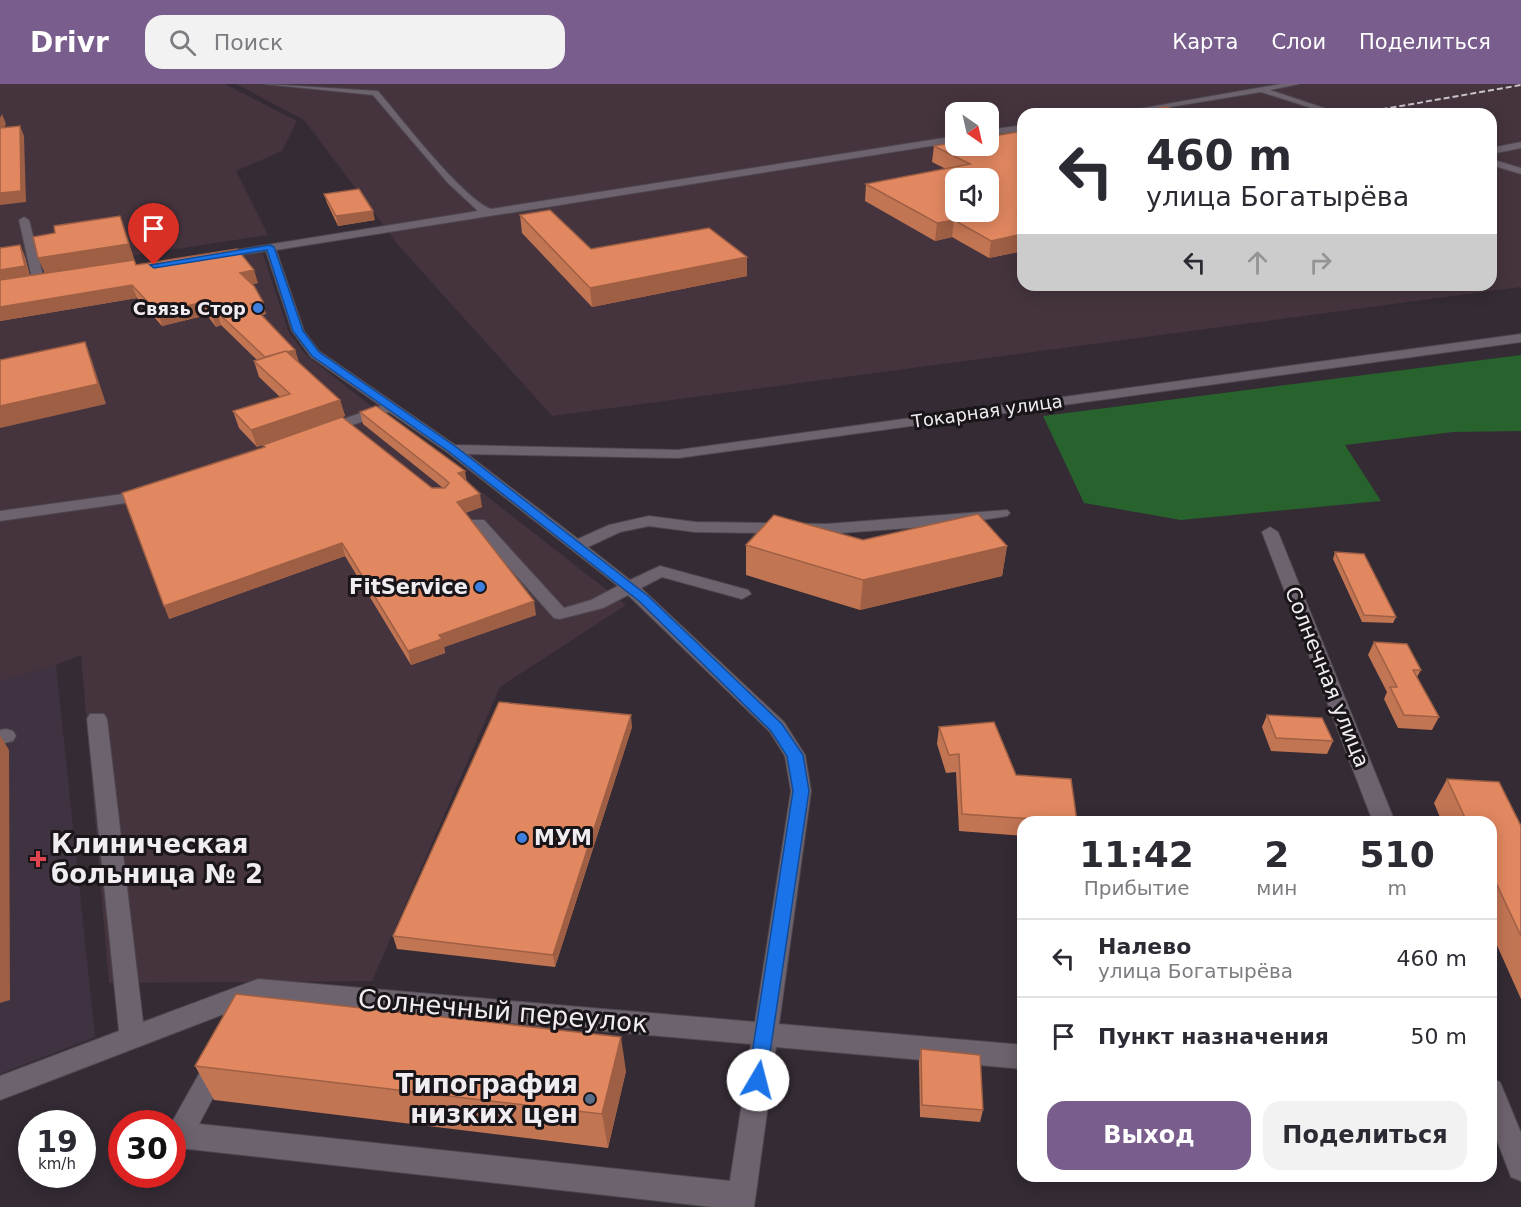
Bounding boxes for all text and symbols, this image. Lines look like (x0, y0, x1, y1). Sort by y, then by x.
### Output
search box (145, 15, 565, 69)
text: Drivr (30, 26, 109, 59)
icon: search (166, 26, 199, 59)
text: Поиск (214, 30, 283, 55)
text: Карта (1172, 30, 1238, 54)
text: Слои (1271, 30, 1326, 54)
text: Поделиться (1359, 30, 1491, 54)
north arrow (945, 102, 999, 156)
map controls (945, 102, 999, 222)
text: 460 m (1146, 131, 1292, 180)
icon: left (1047, 132, 1125, 210)
button: sound (945, 168, 999, 222)
text: улица Богатырёва (1146, 181, 1409, 212)
pin (128, 203, 179, 265)
icon: arrive (137, 212, 170, 245)
icon: left (1178, 246, 1211, 279)
icon: ahead (1241, 246, 1274, 279)
icon: right (1304, 246, 1337, 279)
place label: Связь Стор (133, 298, 246, 319)
marker: Связь Стор (251, 301, 265, 315)
street label: Токарная улица (909, 390, 1064, 432)
place label: FitService (349, 575, 468, 599)
marker: FitService (473, 580, 487, 594)
street label: Солнечная улица (1280, 583, 1374, 771)
place label: МУМ (534, 826, 592, 850)
place label: Клиническая больница № 2 (51, 829, 263, 889)
marker: МУМ (515, 831, 529, 845)
text: 11:42 (1079, 834, 1194, 875)
text: 2 (1264, 834, 1289, 875)
text: 510 (1360, 834, 1435, 875)
marker: Клиническая больница № 2 (29, 850, 47, 868)
text: Прибытие (1084, 876, 1189, 900)
text: мин (1256, 876, 1297, 900)
text: m (1387, 876, 1407, 900)
text: Налево (1098, 934, 1191, 959)
icon: left (1047, 942, 1080, 975)
text: 460 m (1397, 946, 1467, 971)
text: улица Богатырёва (1098, 959, 1293, 983)
street label: Солнечный переулок (357, 983, 649, 1039)
icon: arrive (1047, 1020, 1080, 1053)
text: Пункт назначения (1098, 1024, 1329, 1049)
text: 50 m (1411, 1024, 1467, 1049)
position arrow (726, 1048, 790, 1112)
place label: Типография низких цен (396, 1069, 578, 1129)
marker: Типография низких цен (583, 1092, 597, 1106)
button: Выход (1047, 1101, 1251, 1170)
button: Поделиться (1263, 1101, 1467, 1170)
speed limit sign: 30 (108, 1110, 186, 1188)
text: 19 (36, 1124, 78, 1159)
text: km/h (38, 1155, 76, 1173)

